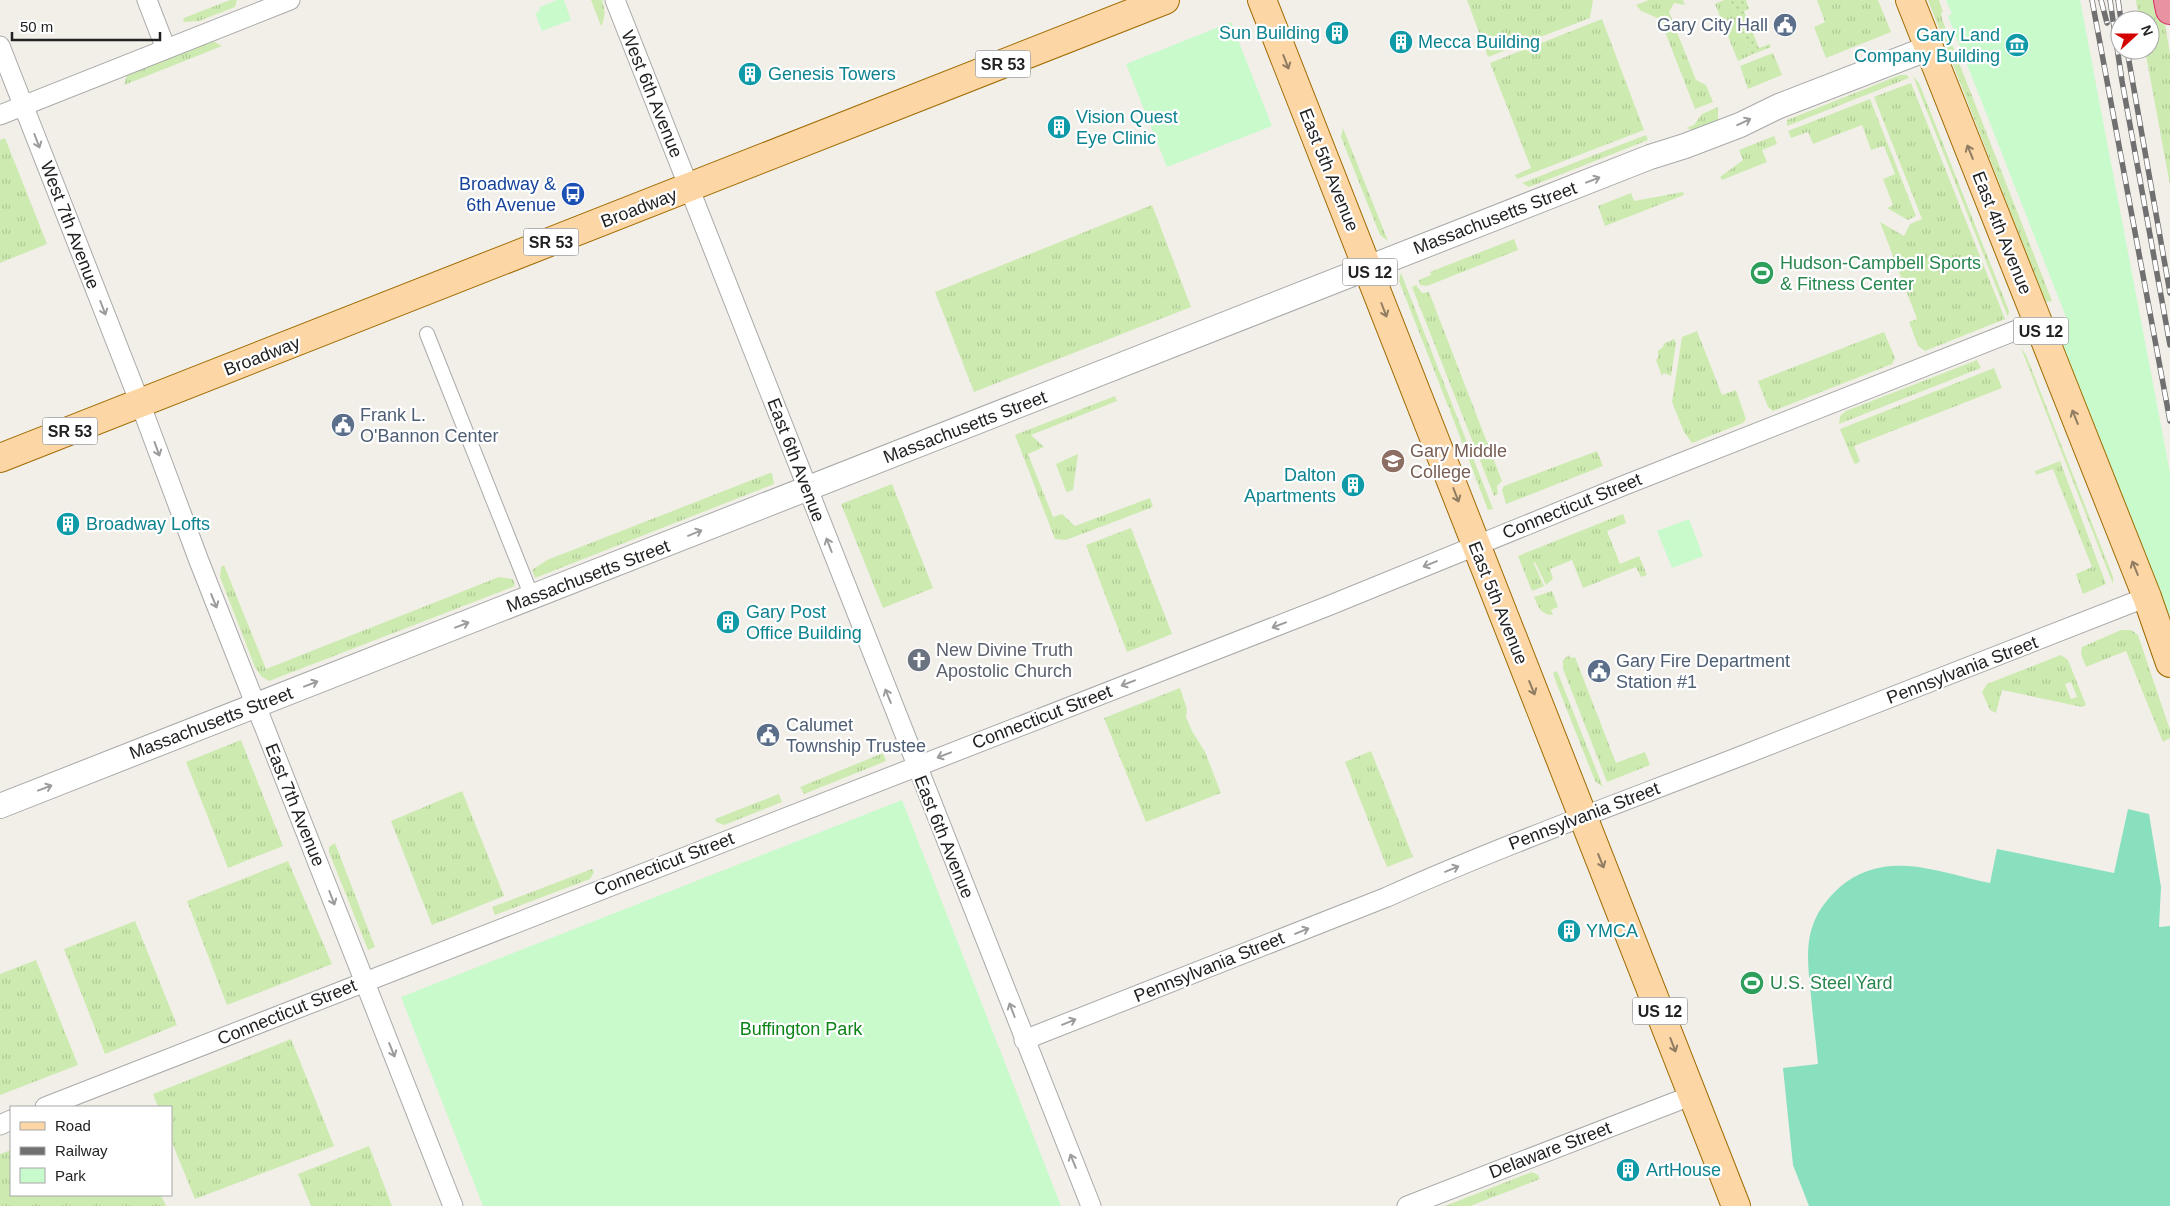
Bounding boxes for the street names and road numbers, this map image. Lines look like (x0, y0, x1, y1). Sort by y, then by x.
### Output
street label: West 6th Avenue (617, 27, 687, 161)
road number: SR 53 (976, 51, 1030, 78)
street label: East 5th Avenue (1295, 106, 1363, 234)
street label: West 7th Avenue (36, 158, 104, 292)
street label: East 4th Avenue (1968, 169, 2036, 297)
street label: Massachusetts Street (1411, 178, 1579, 258)
street label: Broadway (598, 184, 680, 232)
road number: SR 53 (524, 228, 578, 256)
road number: US 12 (1342, 258, 1398, 286)
road number: US 12 (2014, 318, 2068, 344)
street label: Broadway (221, 332, 303, 380)
street label: Massachusetts Street (881, 387, 1049, 467)
street label: East 6th Avenue (763, 395, 829, 525)
road number: SR 53 (42, 418, 98, 444)
street label: Connecticut Street (1500, 469, 1644, 543)
street label: Massachusetts Street (504, 536, 672, 616)
street label: East 5th Avenue (1464, 539, 1532, 667)
street label: Pennsylvania Street (1884, 632, 2040, 708)
street label: Connecticut Street (969, 681, 1115, 753)
street label: Massachusetts Street (127, 683, 295, 763)
street label: East 7th Avenue (261, 741, 329, 869)
street label: East 6th Avenue (910, 773, 978, 901)
street label: Pennsylvania Street (1506, 778, 1662, 854)
street label: Connecticut Street (591, 828, 737, 900)
street label: Pennsylvania Street (1131, 928, 1287, 1006)
street label: Connecticut Street (215, 975, 359, 1049)
road number: US 12 (1632, 998, 1688, 1024)
street label: Delaware Street (1486, 1118, 1614, 1182)

